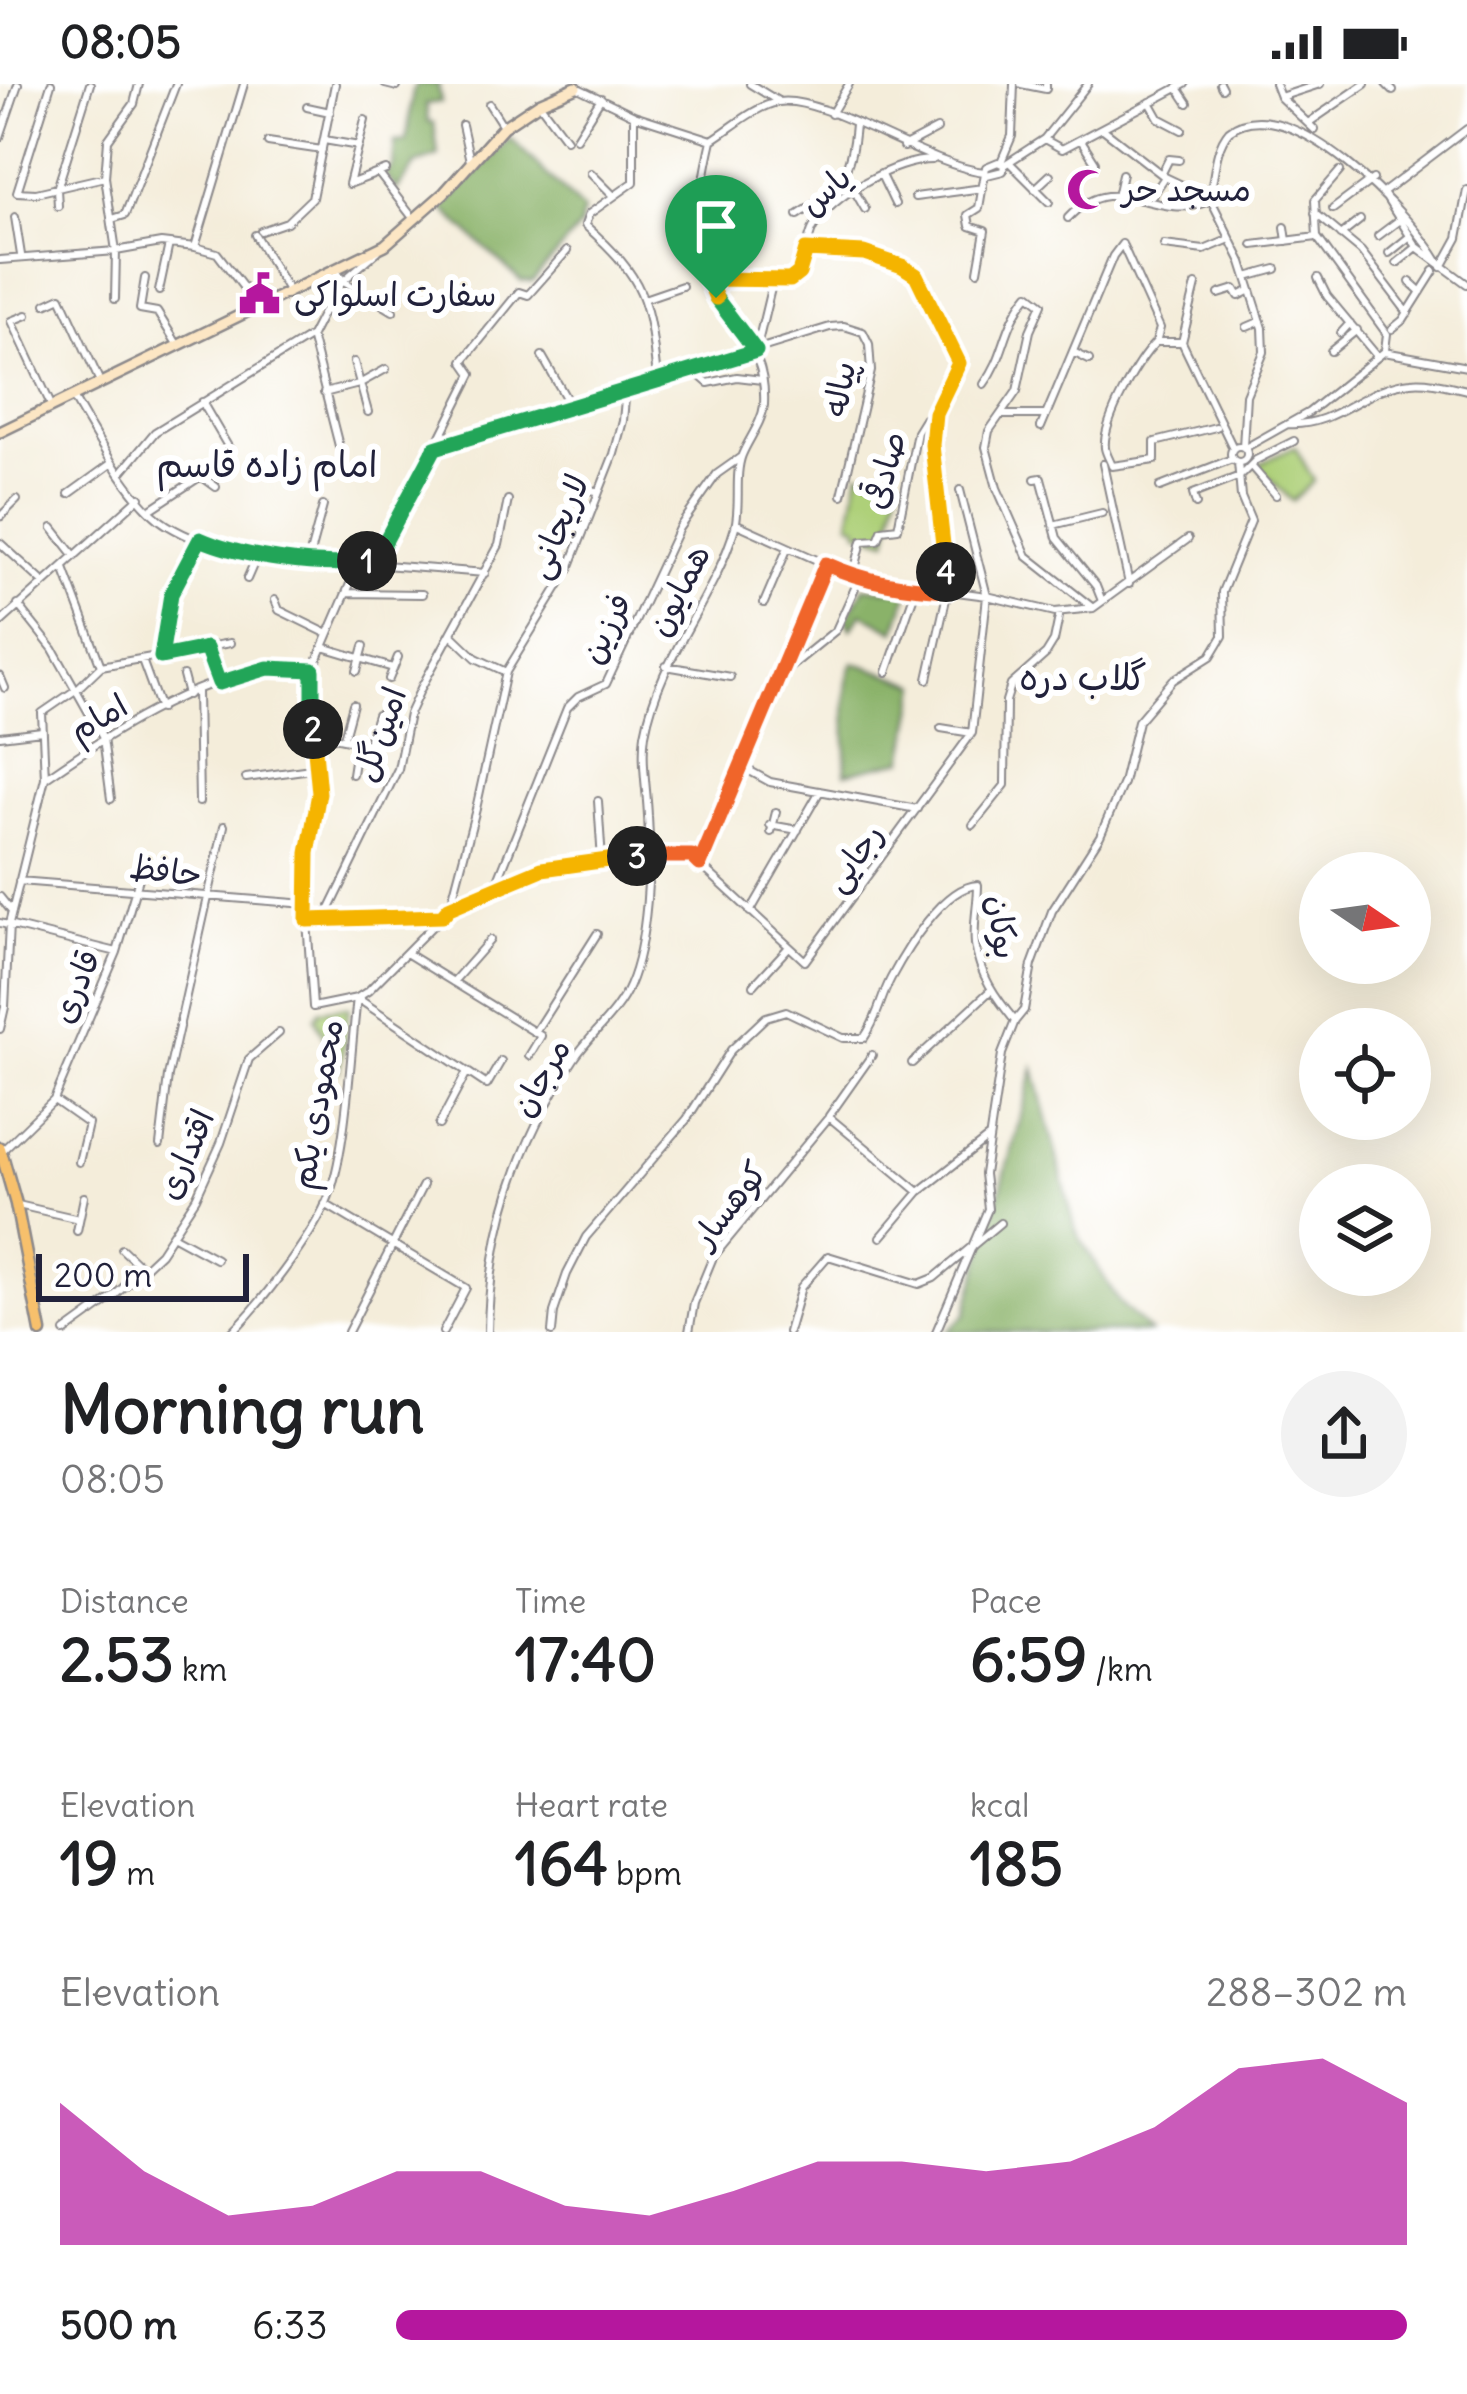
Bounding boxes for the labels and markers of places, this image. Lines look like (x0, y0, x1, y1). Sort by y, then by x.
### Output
mosque icon: مسجد حر (1065, 166, 1111, 212)
place label: مسجد حر (1119, 168, 1251, 210)
pin (665, 175, 767, 298)
public building icon: سفارت اسلواکی (237, 271, 283, 317)
place label: سفارت اسلواکی (294, 273, 496, 316)
pin: 1 (337, 531, 397, 591)
pin: 4 (916, 542, 976, 602)
pin: 2 (283, 699, 343, 759)
pin: 3 (607, 826, 667, 886)

